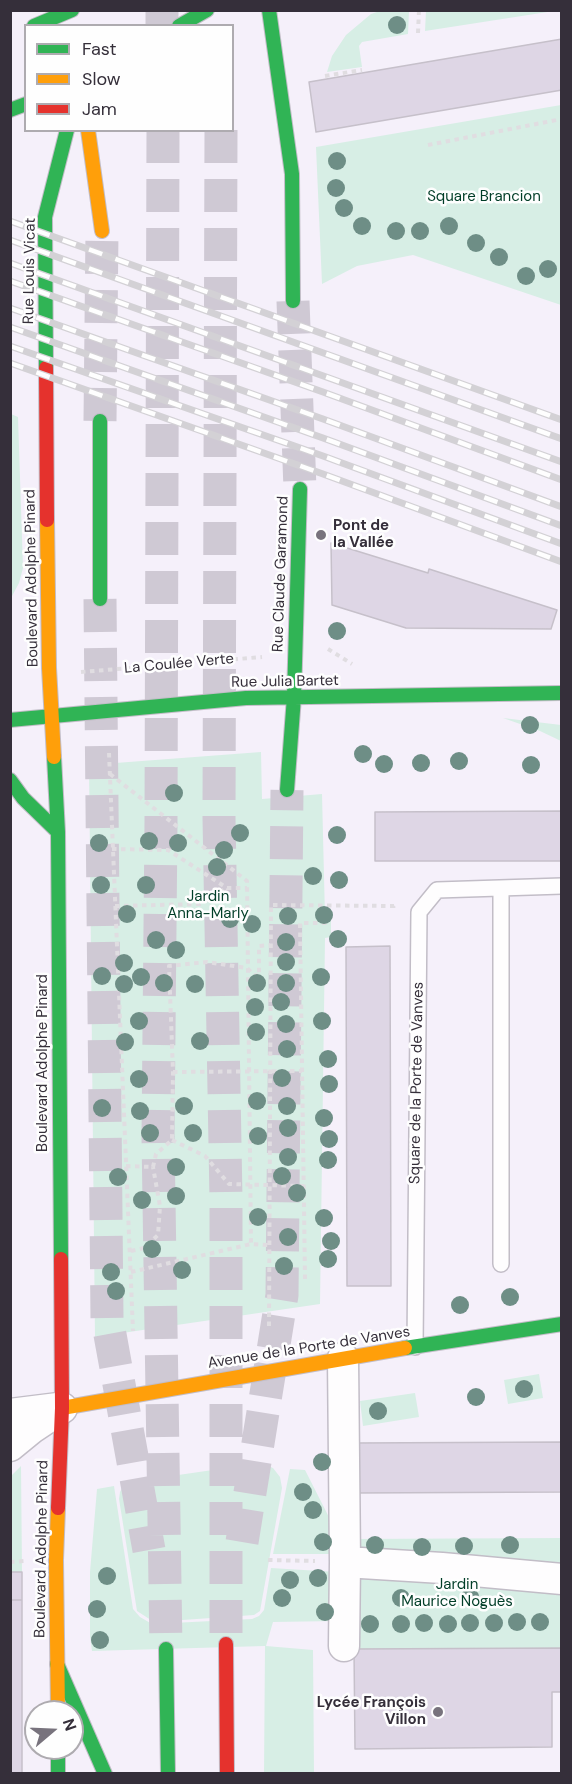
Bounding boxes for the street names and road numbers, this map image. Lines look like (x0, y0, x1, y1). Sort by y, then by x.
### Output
street label: Rue Louis Vicat (20, 218, 40, 324)
street label: Boulevard Adolphe Pinard (21, 489, 43, 667)
street label: Rue Claude Garamond (269, 496, 293, 652)
street label: La Coulée Verte (123, 650, 235, 678)
street label: Rue Julia Bartet (231, 672, 339, 692)
street label: Boulevard Adolphe Pinard (34, 974, 52, 1152)
street label: Square de la Porte de Vanves (406, 982, 428, 1184)
street label: Avenue de la Porte de Vanves (207, 1323, 411, 1373)
street label: Boulevard Adolphe Pinard (31, 1460, 53, 1638)

